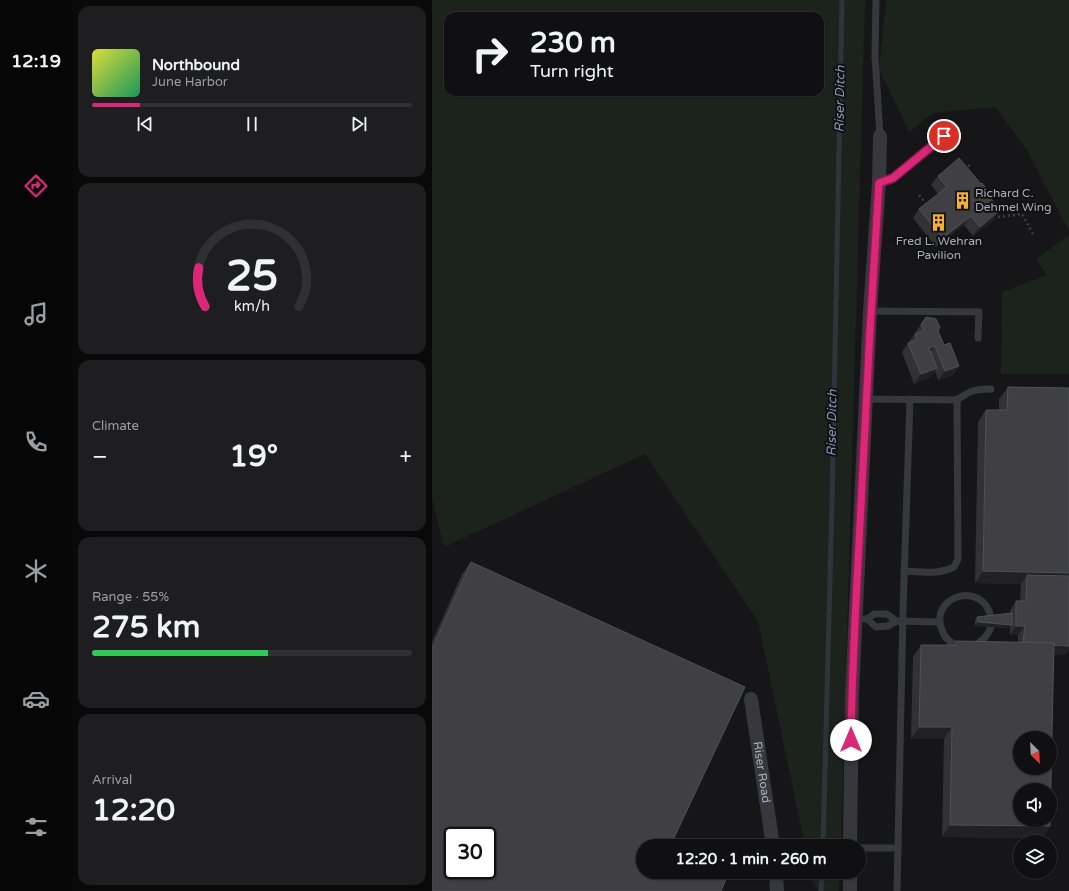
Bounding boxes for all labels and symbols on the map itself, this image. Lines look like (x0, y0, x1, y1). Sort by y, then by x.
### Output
water label: Riser Ditch (831, 64, 849, 133)
pin (927, 119, 961, 153)
place label: Richard C. Dehmel Wing (975, 186, 1052, 214)
building icon: Richard C. Dehmel Wing (952, 190, 972, 210)
building icon: Fred L. Wehran Pavilion (929, 212, 949, 232)
place label: Fred L. Wehran Pavilion (896, 234, 982, 262)
water label: Riser Ditch (823, 388, 841, 457)
position arrow (830, 719, 872, 761)
north arrow (1013, 731, 1057, 775)
street label: Riser Road (750, 740, 773, 804)
speed limit sign: 30 (444, 827, 496, 879)

